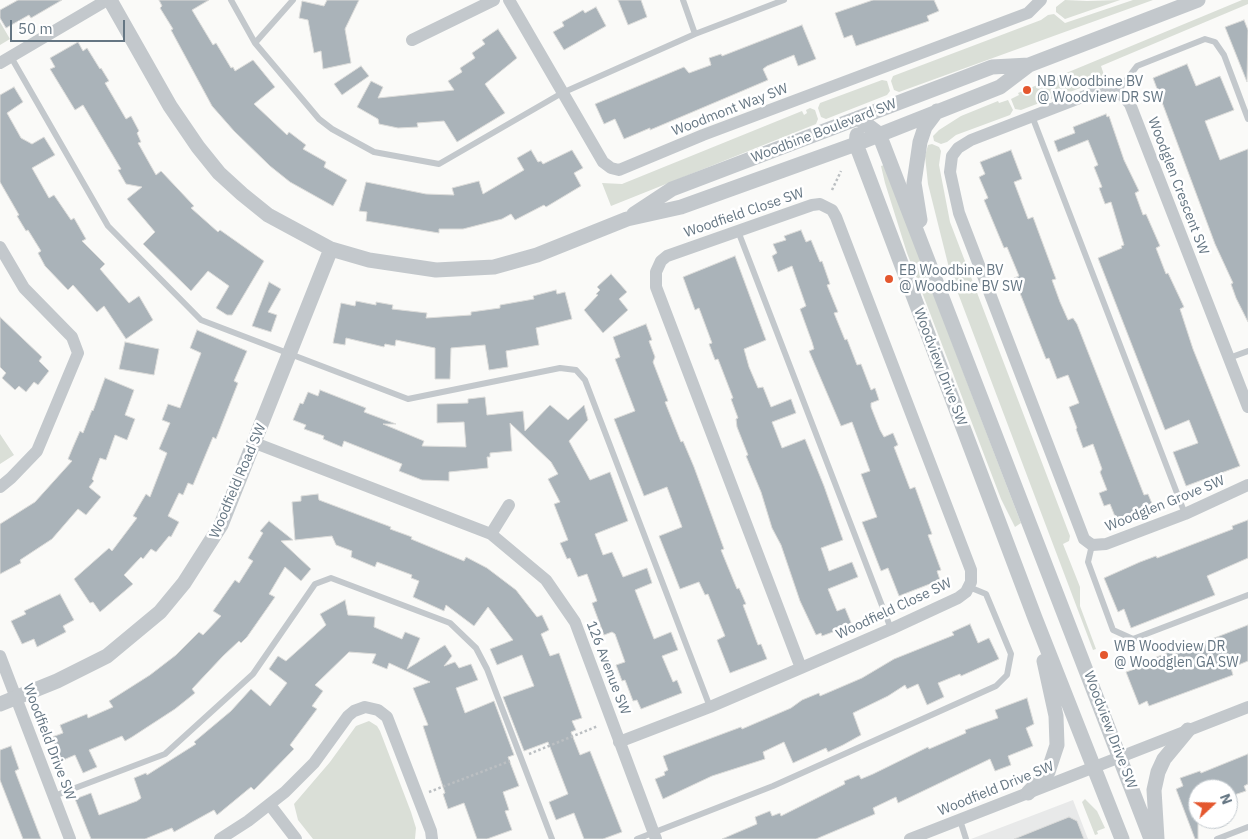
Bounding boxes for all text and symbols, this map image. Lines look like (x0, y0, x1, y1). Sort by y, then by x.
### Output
scale bar (12, 10, 128, 42)
text: 50 m (18, 19, 53, 38)
place label: NB Woodbine BV @ Woodview DR SW (1037, 74, 1163, 106)
street label: Woodmont Way SW (670, 80, 790, 140)
marker: NB Woodbine BV @ Woodview DR SW (1021, 84, 1033, 96)
street label: Woodbine Boulevard SW (749, 96, 899, 166)
street label: Woodglen Crescent SW (1144, 115, 1212, 257)
street label: Woodfield Close SW (682, 185, 806, 241)
place label: EB Woodbine BV @ Woodbine BV SW (899, 263, 1023, 296)
marker: EB Woodbine BV @ Woodbine BV SW (883, 273, 895, 285)
street label: Woodview Drive SW (910, 306, 970, 428)
street label: Woodfield Road SW (206, 421, 270, 541)
street label: Woodglen Grove SW (1103, 472, 1227, 536)
street label: Woodfield Close SW (833, 575, 955, 643)
street label: 126 Avenue SW (582, 619, 634, 717)
place label: WB Woodview DR @ Woodglen GA SW (1114, 639, 1239, 672)
marker: WB Woodview DR @ Woodglen GA SW (1098, 649, 1110, 661)
street label: Woodview Drive SW (1080, 669, 1140, 791)
street label: Woodfield Drive SW (19, 681, 79, 803)
street label: Woodfield Drive SW (936, 758, 1056, 820)
north arrow (1188, 779, 1238, 829)
text: N (1216, 791, 1236, 807)

